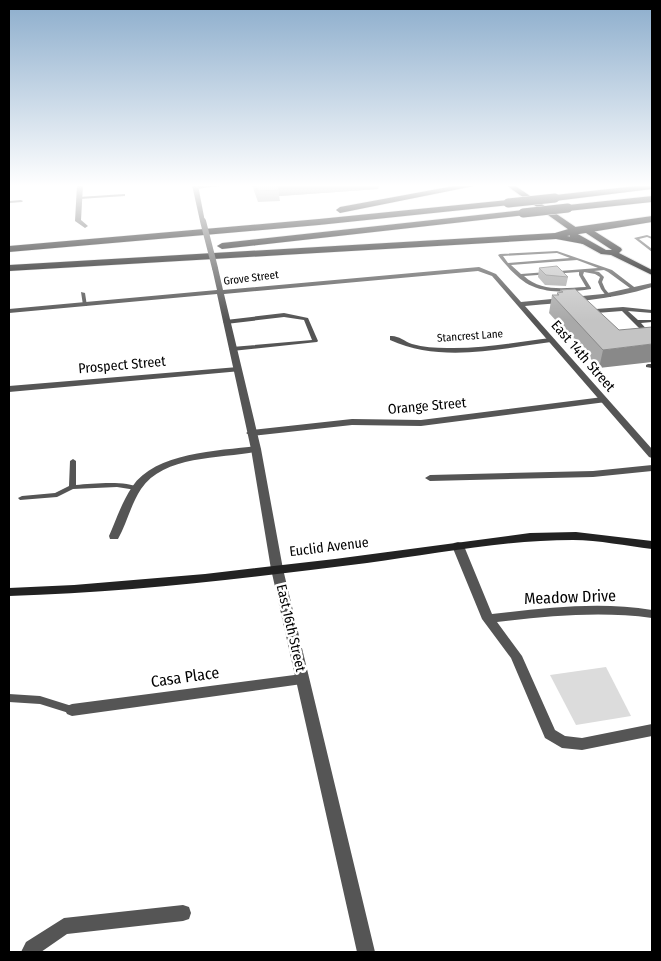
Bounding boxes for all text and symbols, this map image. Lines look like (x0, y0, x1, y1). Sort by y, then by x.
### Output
street label: Grove Street (223, 268, 280, 288)
street label: East 14th Street (547, 317, 619, 395)
street label: Stancrest Lane (437, 327, 503, 345)
street label: Prospect Street (78, 353, 167, 377)
street label: Orange Street (387, 394, 467, 418)
street label: Euclid Avenue (288, 534, 370, 560)
street label: East 16th Street (273, 583, 309, 674)
street label: Meadow Drive (524, 586, 616, 608)
street label: Casa Place (150, 663, 220, 691)

